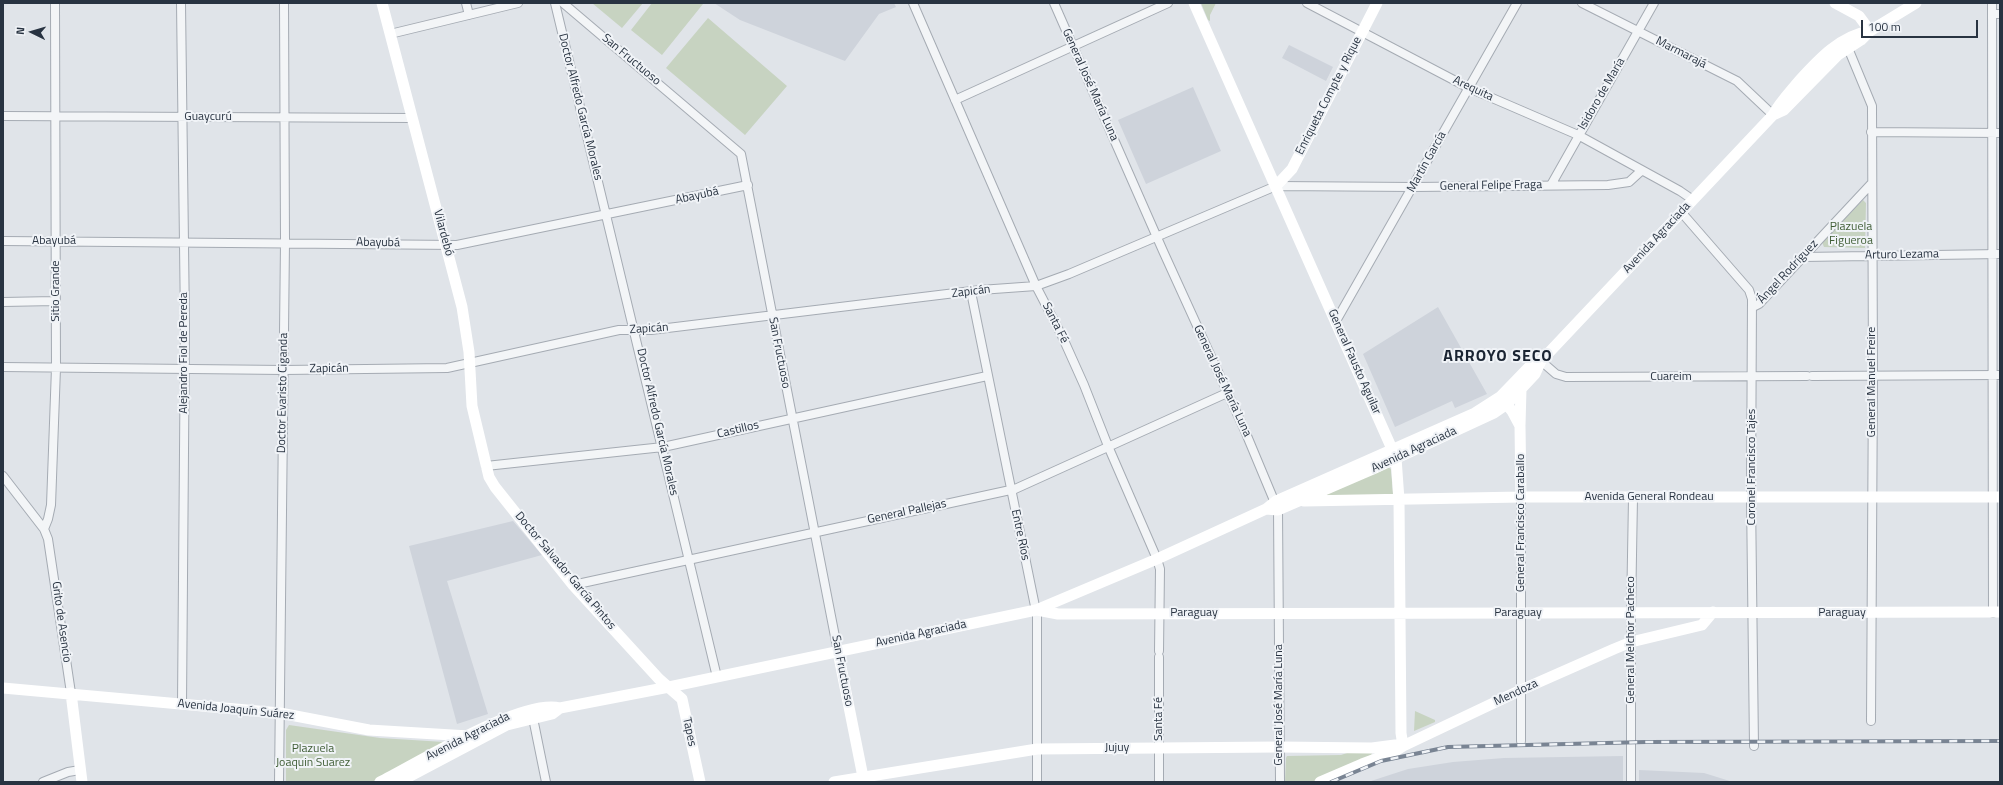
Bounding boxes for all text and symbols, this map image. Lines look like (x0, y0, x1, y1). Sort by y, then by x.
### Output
north arrow (12, 12, 52, 52)
scale bar (1863, 12, 1980, 38)
text: 100 m (1868, 17, 1901, 36)
text: N (12, 26, 28, 35)
street label: General José María Luna (1059, 27, 1121, 143)
street label: San Fructuoso (599, 31, 663, 89)
street label: Doctor Alfredo García Morales (555, 32, 605, 182)
street label: Marmarajá (1653, 34, 1709, 72)
street label: Enriqueta Compte y Rique (1293, 35, 1365, 157)
street label: Isidoro de María (1576, 55, 1628, 133)
street label: Arequita (1451, 73, 1495, 105)
street label: Guaycurú (184, 110, 232, 124)
street label: Martín García (1404, 129, 1450, 195)
street label: General Felipe Fraga (1440, 178, 1542, 194)
street label: Abayubá (674, 184, 720, 208)
street label: Avenida Agraciada (1620, 199, 1694, 277)
street label: Vilardebó (430, 208, 456, 258)
park label: Plazuela Figueroa (1829, 220, 1873, 248)
street label: Abayubá (32, 234, 76, 248)
street label: Abayubá (356, 235, 400, 251)
street label: Ángel Rodríguez (1755, 237, 1821, 307)
street label: Arturo Lezama (1865, 247, 1939, 263)
street label: Sitio Grande (49, 260, 63, 322)
street label: Zapicán (951, 282, 991, 302)
street label: Alejandro Fiol de Pereda (177, 292, 191, 414)
street label: Santa Fé (1039, 300, 1071, 346)
street label: General Fausto Aguilar (1324, 307, 1384, 417)
street label: San Fructuoso (765, 316, 793, 390)
street label: Zapicán (629, 320, 669, 338)
street label: General José María Luna (1190, 323, 1254, 439)
street label: General Manuel Freire (1865, 327, 1879, 437)
street label: Doctor Evaristo Ciganda (275, 333, 291, 453)
street label: Doctor Alfredo García Morales (633, 347, 681, 497)
district label: ARROYO SECO (1443, 347, 1553, 367)
street label: Zapicán (309, 361, 349, 377)
street label: Cuareim (1650, 370, 1692, 384)
street label: Coronel Francisco Tajes (1745, 409, 1759, 525)
street label: Castillos (716, 418, 760, 442)
street label: Avenida Agraciada (1369, 424, 1459, 476)
street label: General Francisco Caraballo (1514, 454, 1528, 592)
street label: Avenida General Rondeau (1584, 490, 1714, 504)
street label: General Pallejas (866, 497, 948, 527)
street label: Entre Ríos (1008, 508, 1032, 562)
street label: Doctor Salvador García Pintos (511, 509, 619, 633)
street label: General Melchor Pacheco (1624, 576, 1638, 704)
street label: Grito de Asencio (48, 580, 74, 664)
street label: Paraguay (1170, 606, 1218, 620)
street label: Paraguay (1494, 606, 1542, 620)
street label: Paraguay (1818, 606, 1866, 620)
street label: Avenida Agraciada (874, 617, 968, 651)
street label: San Fructuoso (828, 634, 856, 708)
street label: General José María Luna (1272, 644, 1286, 766)
street label: Mendoza (1492, 677, 1540, 709)
street label: Avenida Joaquín Suárez (177, 697, 295, 723)
street label: Santa Fé (1152, 697, 1166, 741)
street label: Avenida Agraciada (424, 710, 512, 764)
street label: Tapes (679, 716, 699, 748)
street label: Jujuy (1105, 741, 1129, 755)
park label: Plazuela Joaquin Suarez (276, 742, 350, 770)

